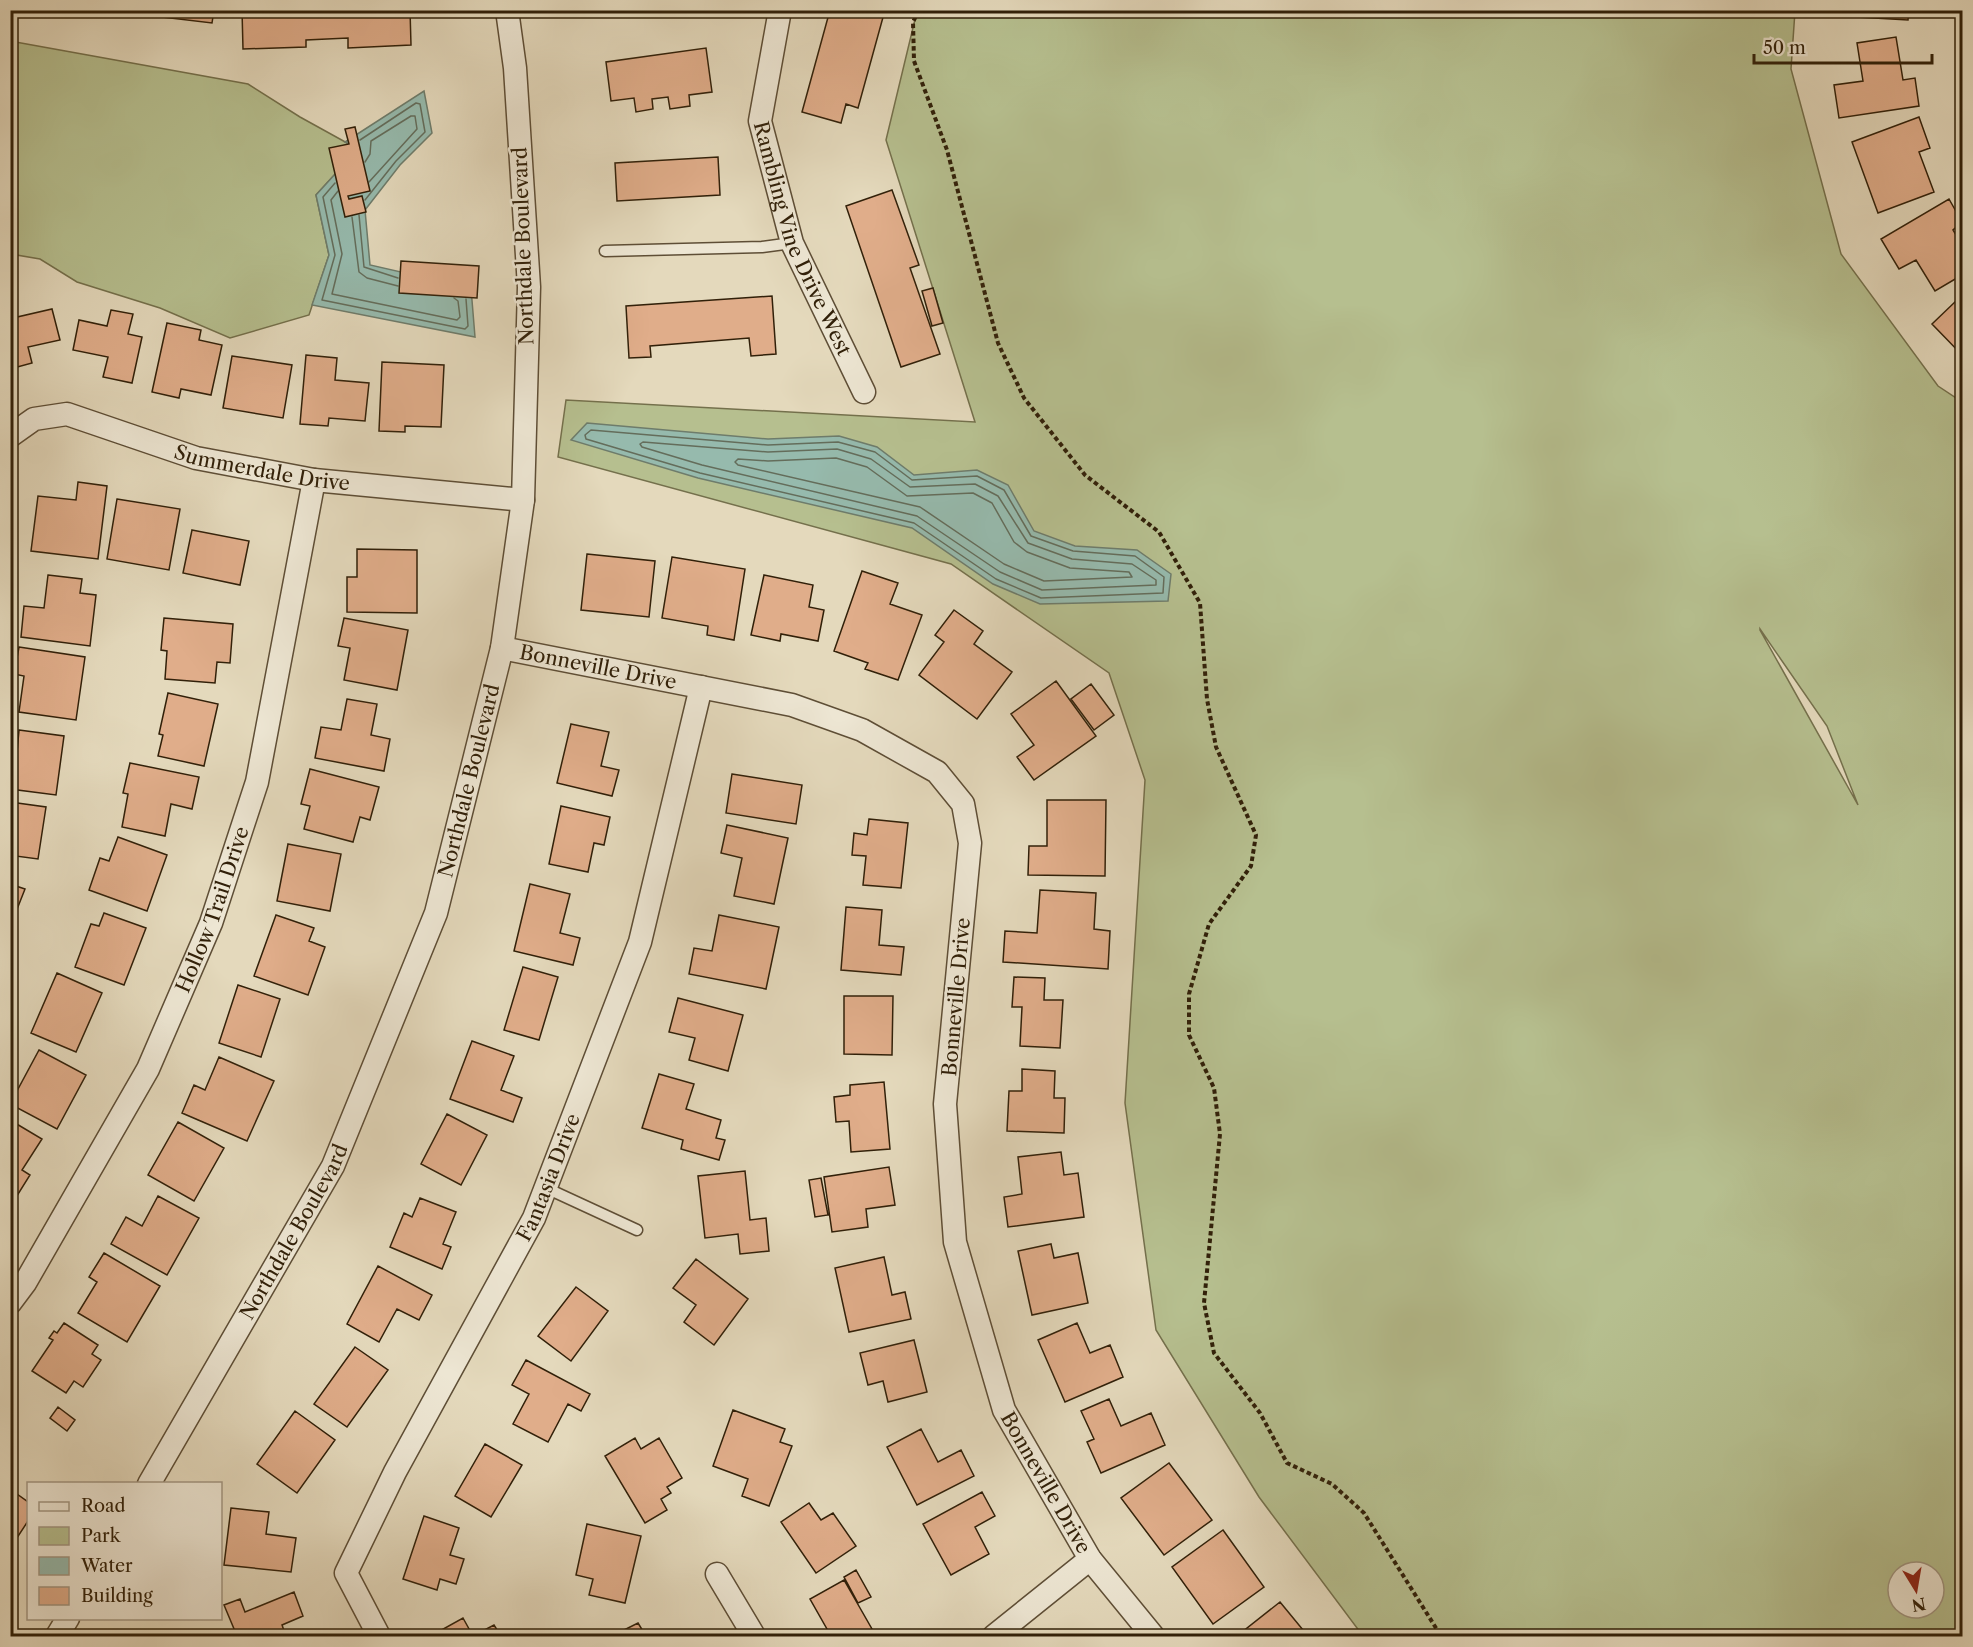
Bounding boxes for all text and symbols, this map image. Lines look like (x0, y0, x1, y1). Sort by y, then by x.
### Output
scale bar (1754, 27, 1932, 65)
text: 50 m (1763, 37, 1806, 59)
street label: Rambling Vine Drive West (749, 119, 857, 359)
street label: Northdale Boulevard (508, 147, 538, 345)
street label: Summerdale Drive (171, 439, 351, 495)
street label: Bonneville Drive (518, 640, 679, 694)
street label: Northdale Boulevard (433, 682, 505, 880)
street label: Hollow Trail Drive (170, 823, 254, 996)
street label: Bonneville Drive (937, 917, 975, 1077)
street label: Fantasia Drive (512, 1110, 585, 1245)
street label: Northdale Boulevard (235, 1140, 353, 1324)
street label: Bonneville Drive (996, 1407, 1096, 1558)
legend (27, 1482, 222, 1620)
text: Road (81, 1495, 126, 1517)
text: Park (81, 1525, 122, 1547)
text: Water (80, 1555, 133, 1577)
north arrow (1886, 1560, 1946, 1620)
text: Building (81, 1585, 153, 1607)
text: N (1910, 1594, 1928, 1616)

